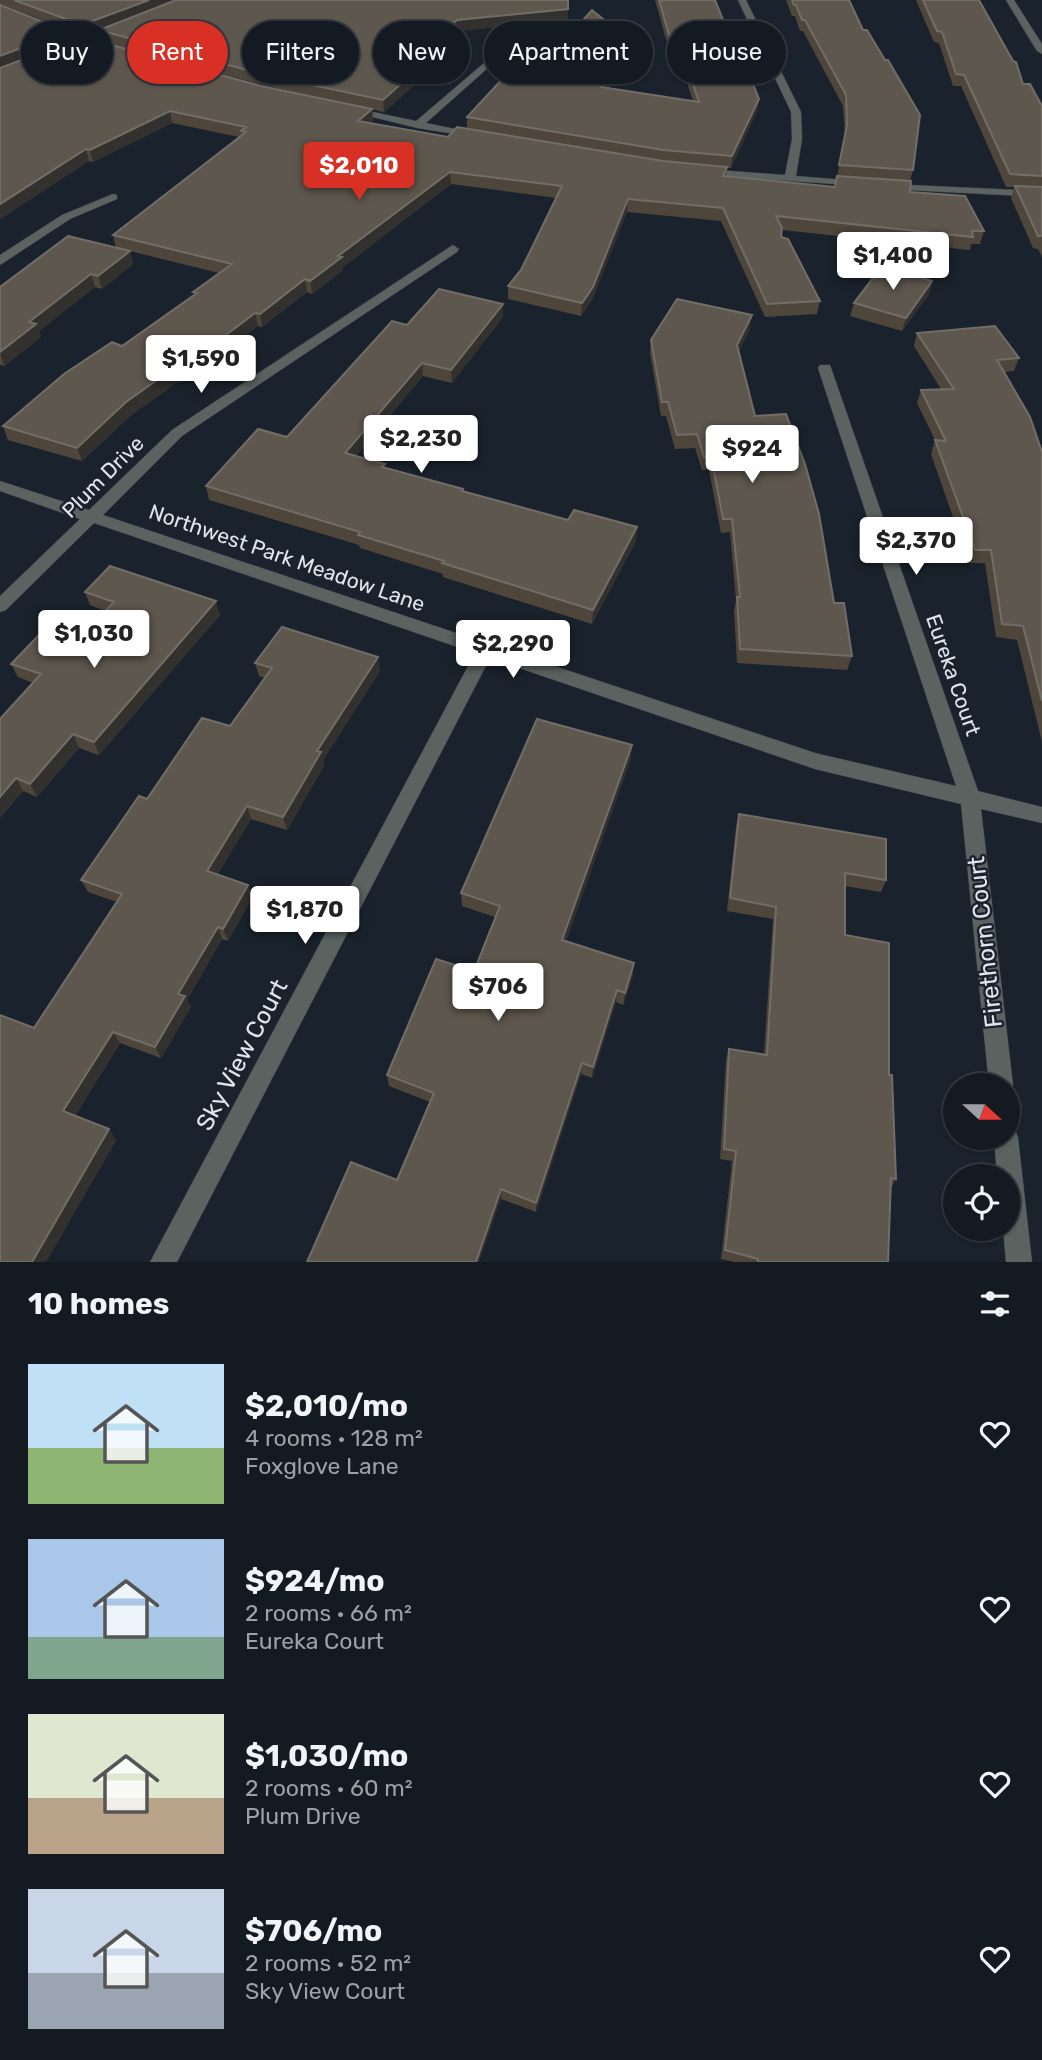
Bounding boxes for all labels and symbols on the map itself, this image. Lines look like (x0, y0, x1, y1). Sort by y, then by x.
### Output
pin: $2,010 (302, 142, 416, 202)
pin: $1,400 (836, 232, 950, 292)
pin: $1,590 (144, 336, 258, 395)
pin: $2,230 (364, 416, 478, 475)
pin: $924 (711, 426, 793, 485)
street label: Plum Drive (56, 430, 149, 523)
street label: Northwest Park Meadow Lane (146, 498, 428, 617)
pin: $2,370 (859, 518, 973, 577)
pin: $1,030 (37, 610, 151, 670)
street label: Eureka Court (921, 611, 986, 739)
pin: $2,290 (456, 620, 570, 680)
street label: Firethorn Court (962, 855, 1008, 1029)
pin: $1,870 (248, 886, 362, 946)
pin: $706 (457, 964, 539, 1023)
street label: Sky View Court (190, 975, 294, 1135)
north arrow (943, 1073, 1020, 1150)

